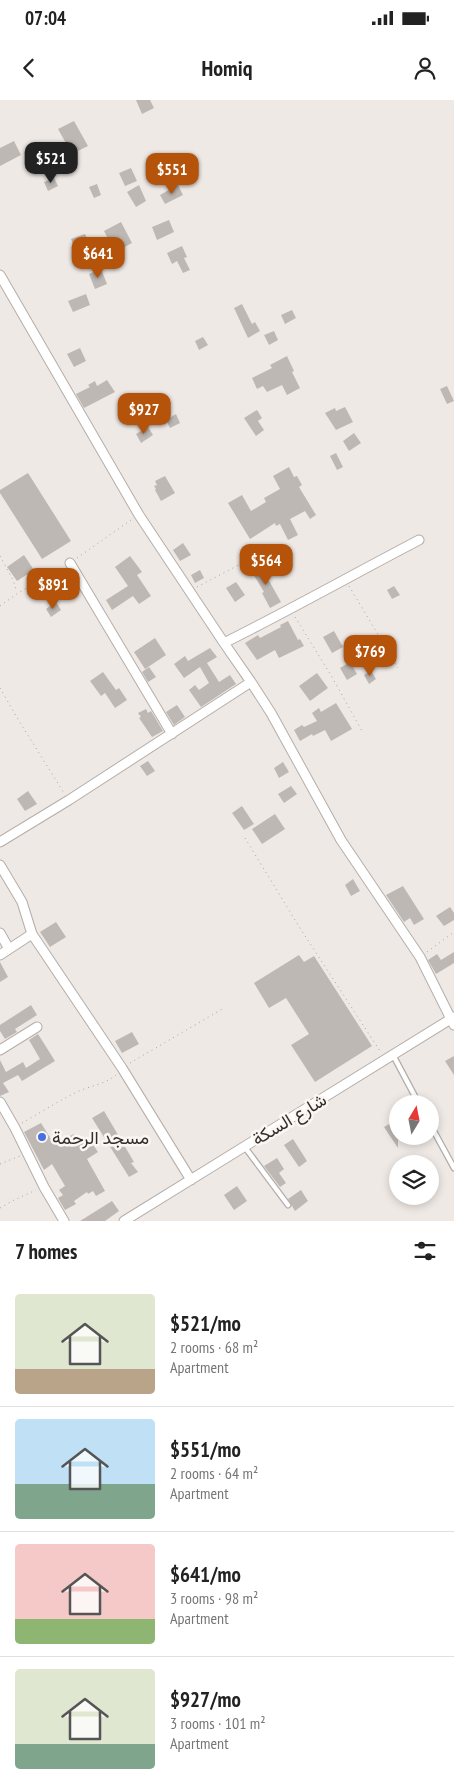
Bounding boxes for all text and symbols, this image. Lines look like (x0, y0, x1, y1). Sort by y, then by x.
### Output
text: 07:04 (25, 6, 66, 30)
icon: back (15, 54, 43, 82)
text: Homiq (202, 54, 252, 82)
icon: person (411, 54, 439, 82)
pin: $521 (21, 142, 81, 184)
text: $521 (36, 148, 66, 168)
pin: $551 (142, 152, 202, 195)
text: $551 (157, 159, 187, 179)
pin: $641 (68, 236, 128, 279)
text: $641 (83, 243, 113, 263)
pin: $927 (114, 392, 174, 435)
text: $927 (129, 399, 159, 419)
pin: $564 (236, 544, 296, 586)
text: $564 (251, 550, 281, 570)
pin: $891 (23, 568, 83, 610)
text: $891 (38, 574, 68, 594)
pin: $769 (340, 634, 400, 677)
text: $769 (355, 641, 385, 661)
street label: شارع السكة (247, 1088, 331, 1151)
north arrow (389, 1095, 439, 1145)
map controls (389, 1095, 439, 1205)
place label: مسجد الرحمة (52, 1126, 149, 1149)
marker: مسجد الرحمة (36, 1131, 48, 1143)
button: layers (389, 1155, 439, 1205)
icon: filters (411, 1237, 439, 1265)
text: 7 homes (15, 1238, 77, 1265)
text: $521/mo (170, 1310, 241, 1337)
icon: home (55, 1314, 115, 1374)
text: 2 rooms · 68 m² (170, 1337, 258, 1357)
text: Apartment (170, 1357, 229, 1377)
text: $551/mo (170, 1436, 241, 1463)
icon: home (55, 1439, 115, 1499)
text: 2 rooms · 64 m² (170, 1463, 258, 1483)
text: Apartment (170, 1483, 229, 1503)
text: $641/mo (170, 1561, 241, 1588)
icon: home (55, 1564, 115, 1624)
text: 3 rooms · 98 m² (170, 1588, 258, 1608)
text: Apartment (170, 1608, 229, 1628)
text: $927/mo (170, 1686, 241, 1713)
icon: home (55, 1689, 115, 1749)
text: 3 rooms · 101 m² (170, 1713, 266, 1733)
text: Apartment (170, 1733, 229, 1753)

